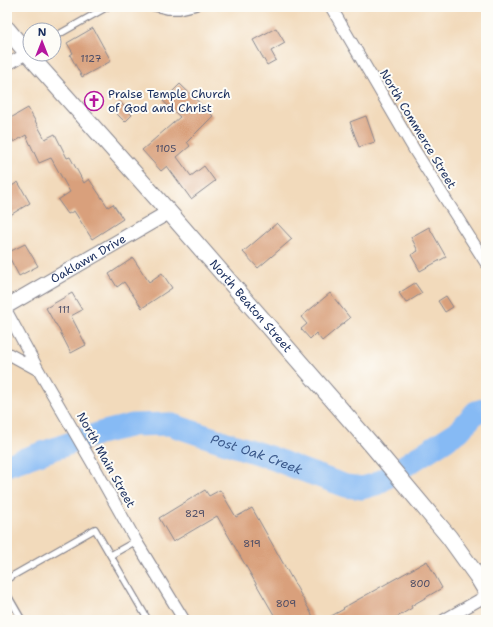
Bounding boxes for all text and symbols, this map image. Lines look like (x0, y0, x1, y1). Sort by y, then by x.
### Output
north arrow (22, 22, 62, 62)
text: N (38, 25, 47, 40)
house number: 1127 (81, 52, 101, 65)
street label: North Commerce Street (376, 66, 460, 192)
place label: Praise Temple Church of God and Christ (108, 86, 231, 116)
church icon: Praise Temple Church of God and Christ (83, 90, 105, 112)
house number: 1105 (156, 142, 176, 155)
street label: Oaklawn Drive (48, 231, 129, 287)
street label: North Beaton Street (206, 256, 296, 356)
house number: 111 (58, 303, 70, 316)
street label: North Main Street (73, 409, 139, 511)
water label: Post Oak Creek (208, 430, 306, 479)
house number: 829 (185, 507, 205, 520)
house number: 819 (243, 537, 261, 550)
house number: 800 (410, 577, 430, 590)
house number: 809 (276, 597, 296, 610)

